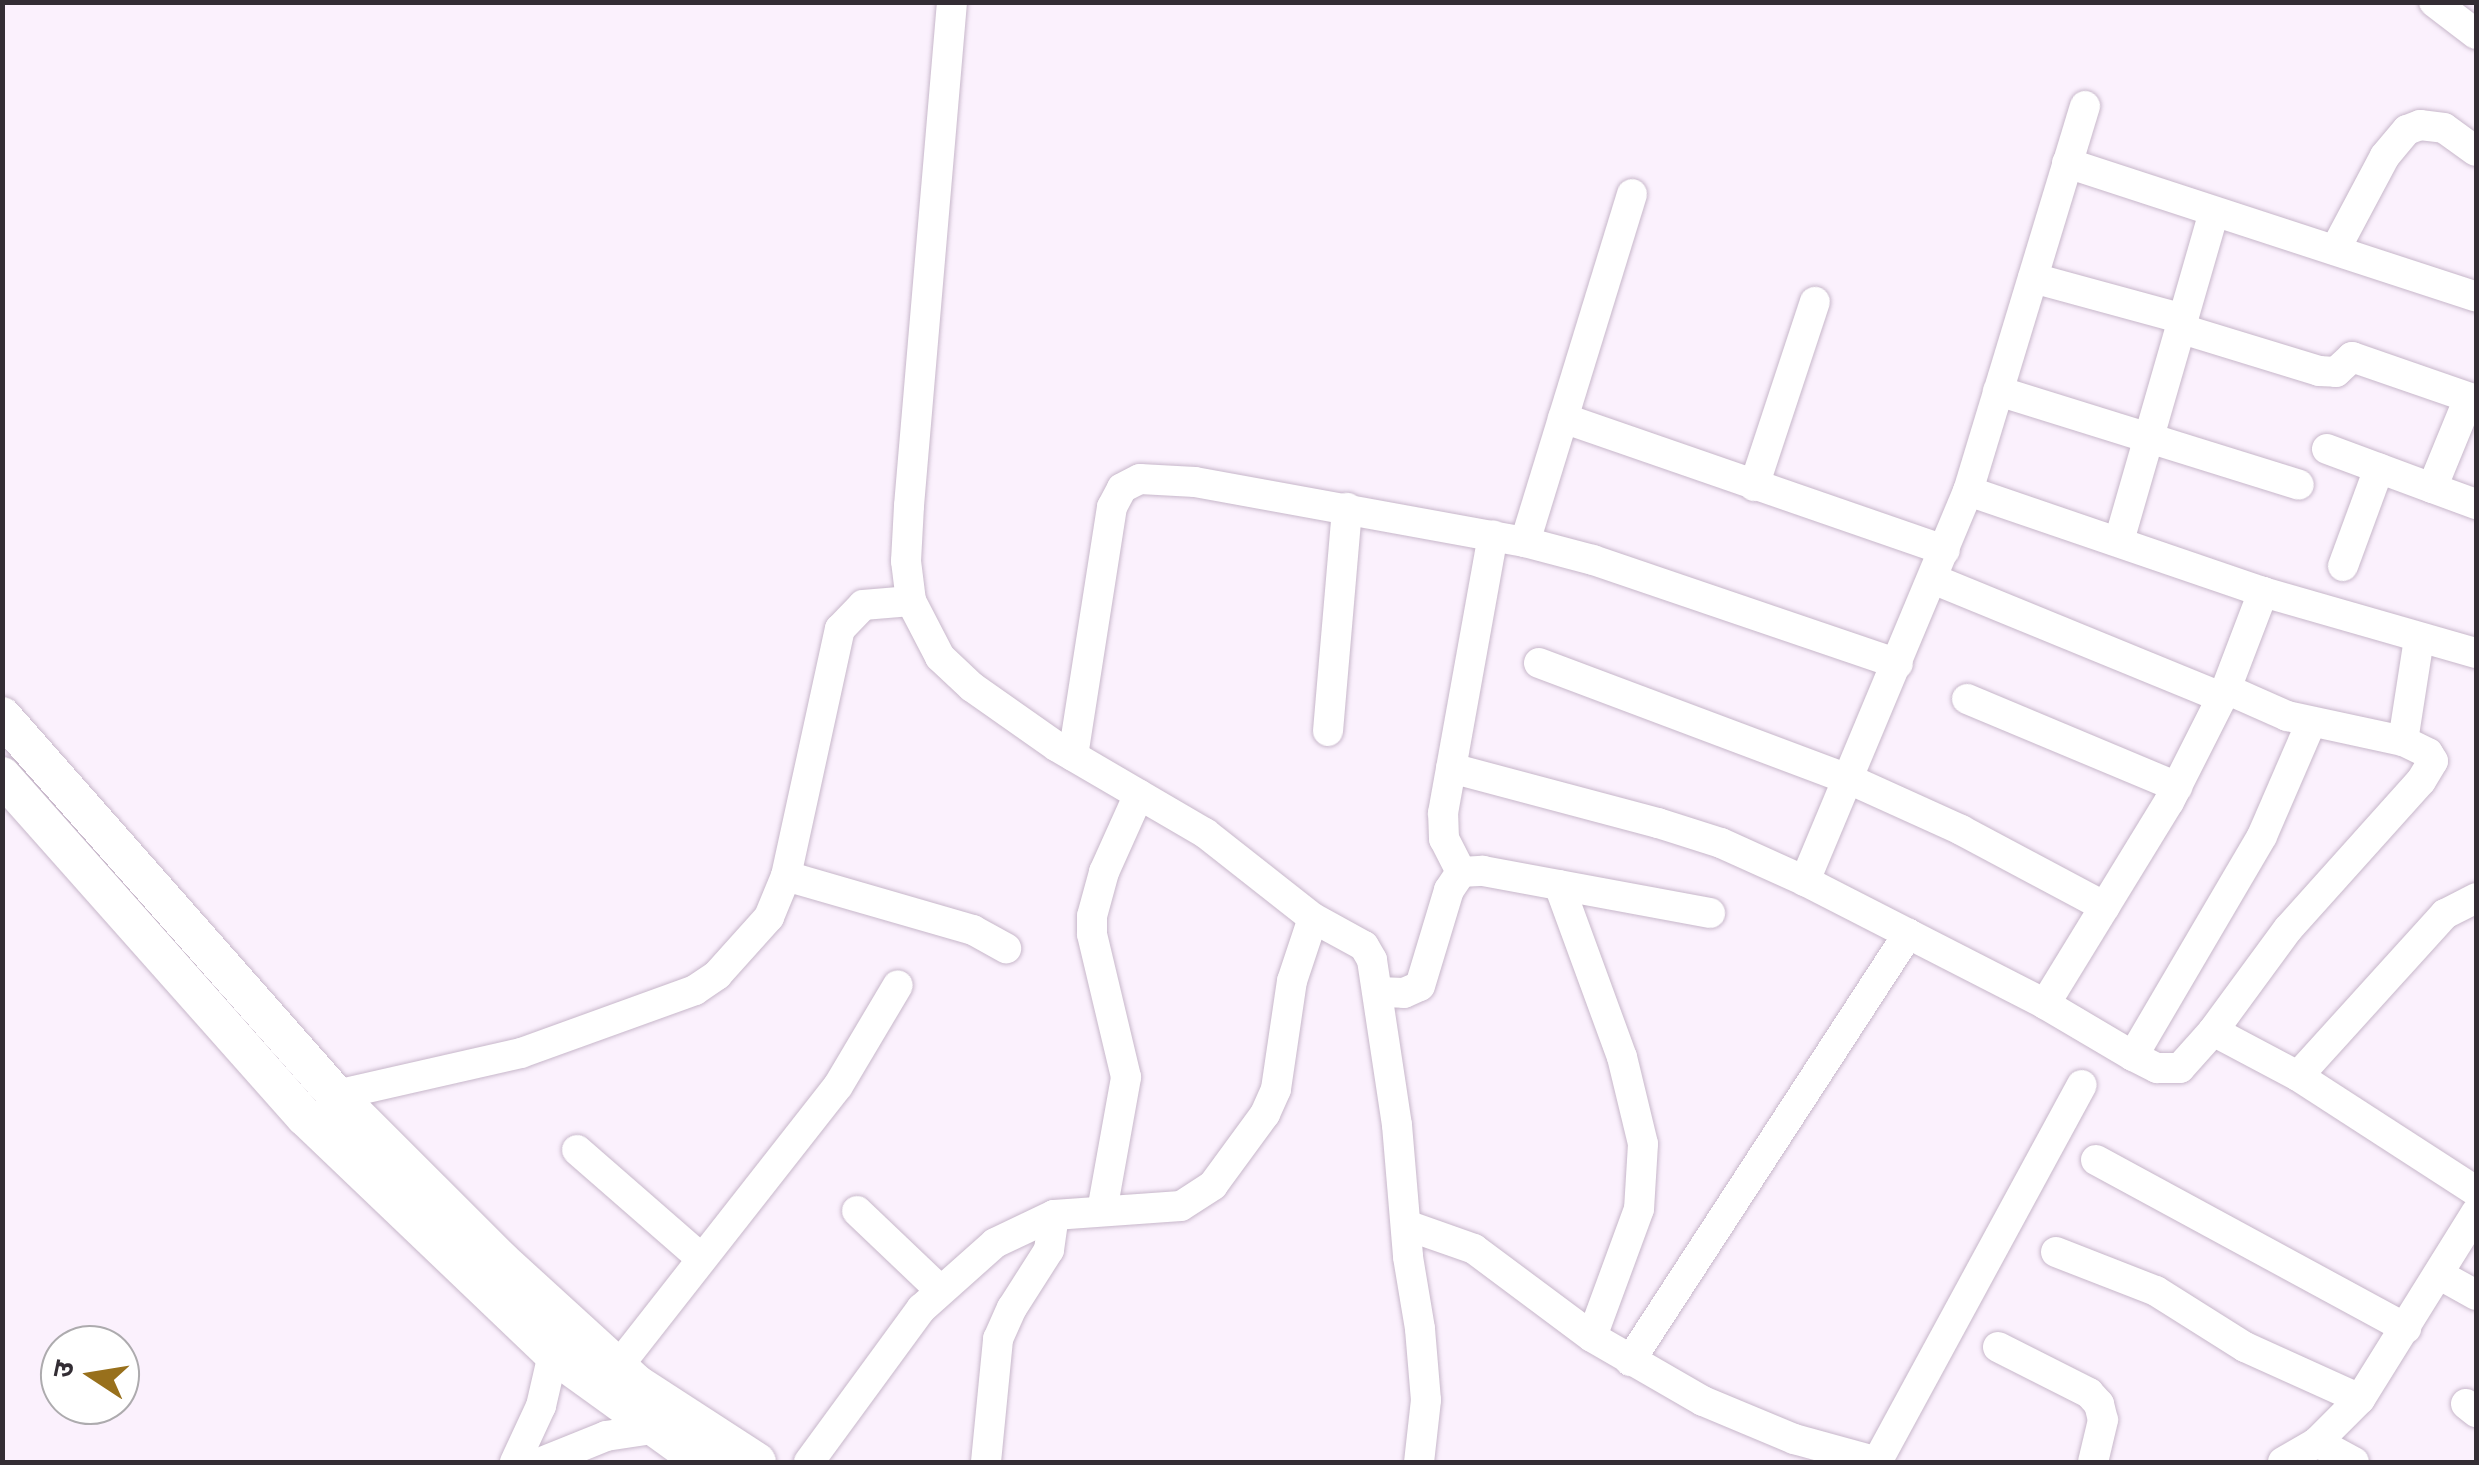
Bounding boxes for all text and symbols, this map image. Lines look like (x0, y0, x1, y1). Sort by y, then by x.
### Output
north arrow (40, 1325, 140, 1425)
text: उ (42, 1357, 82, 1381)

